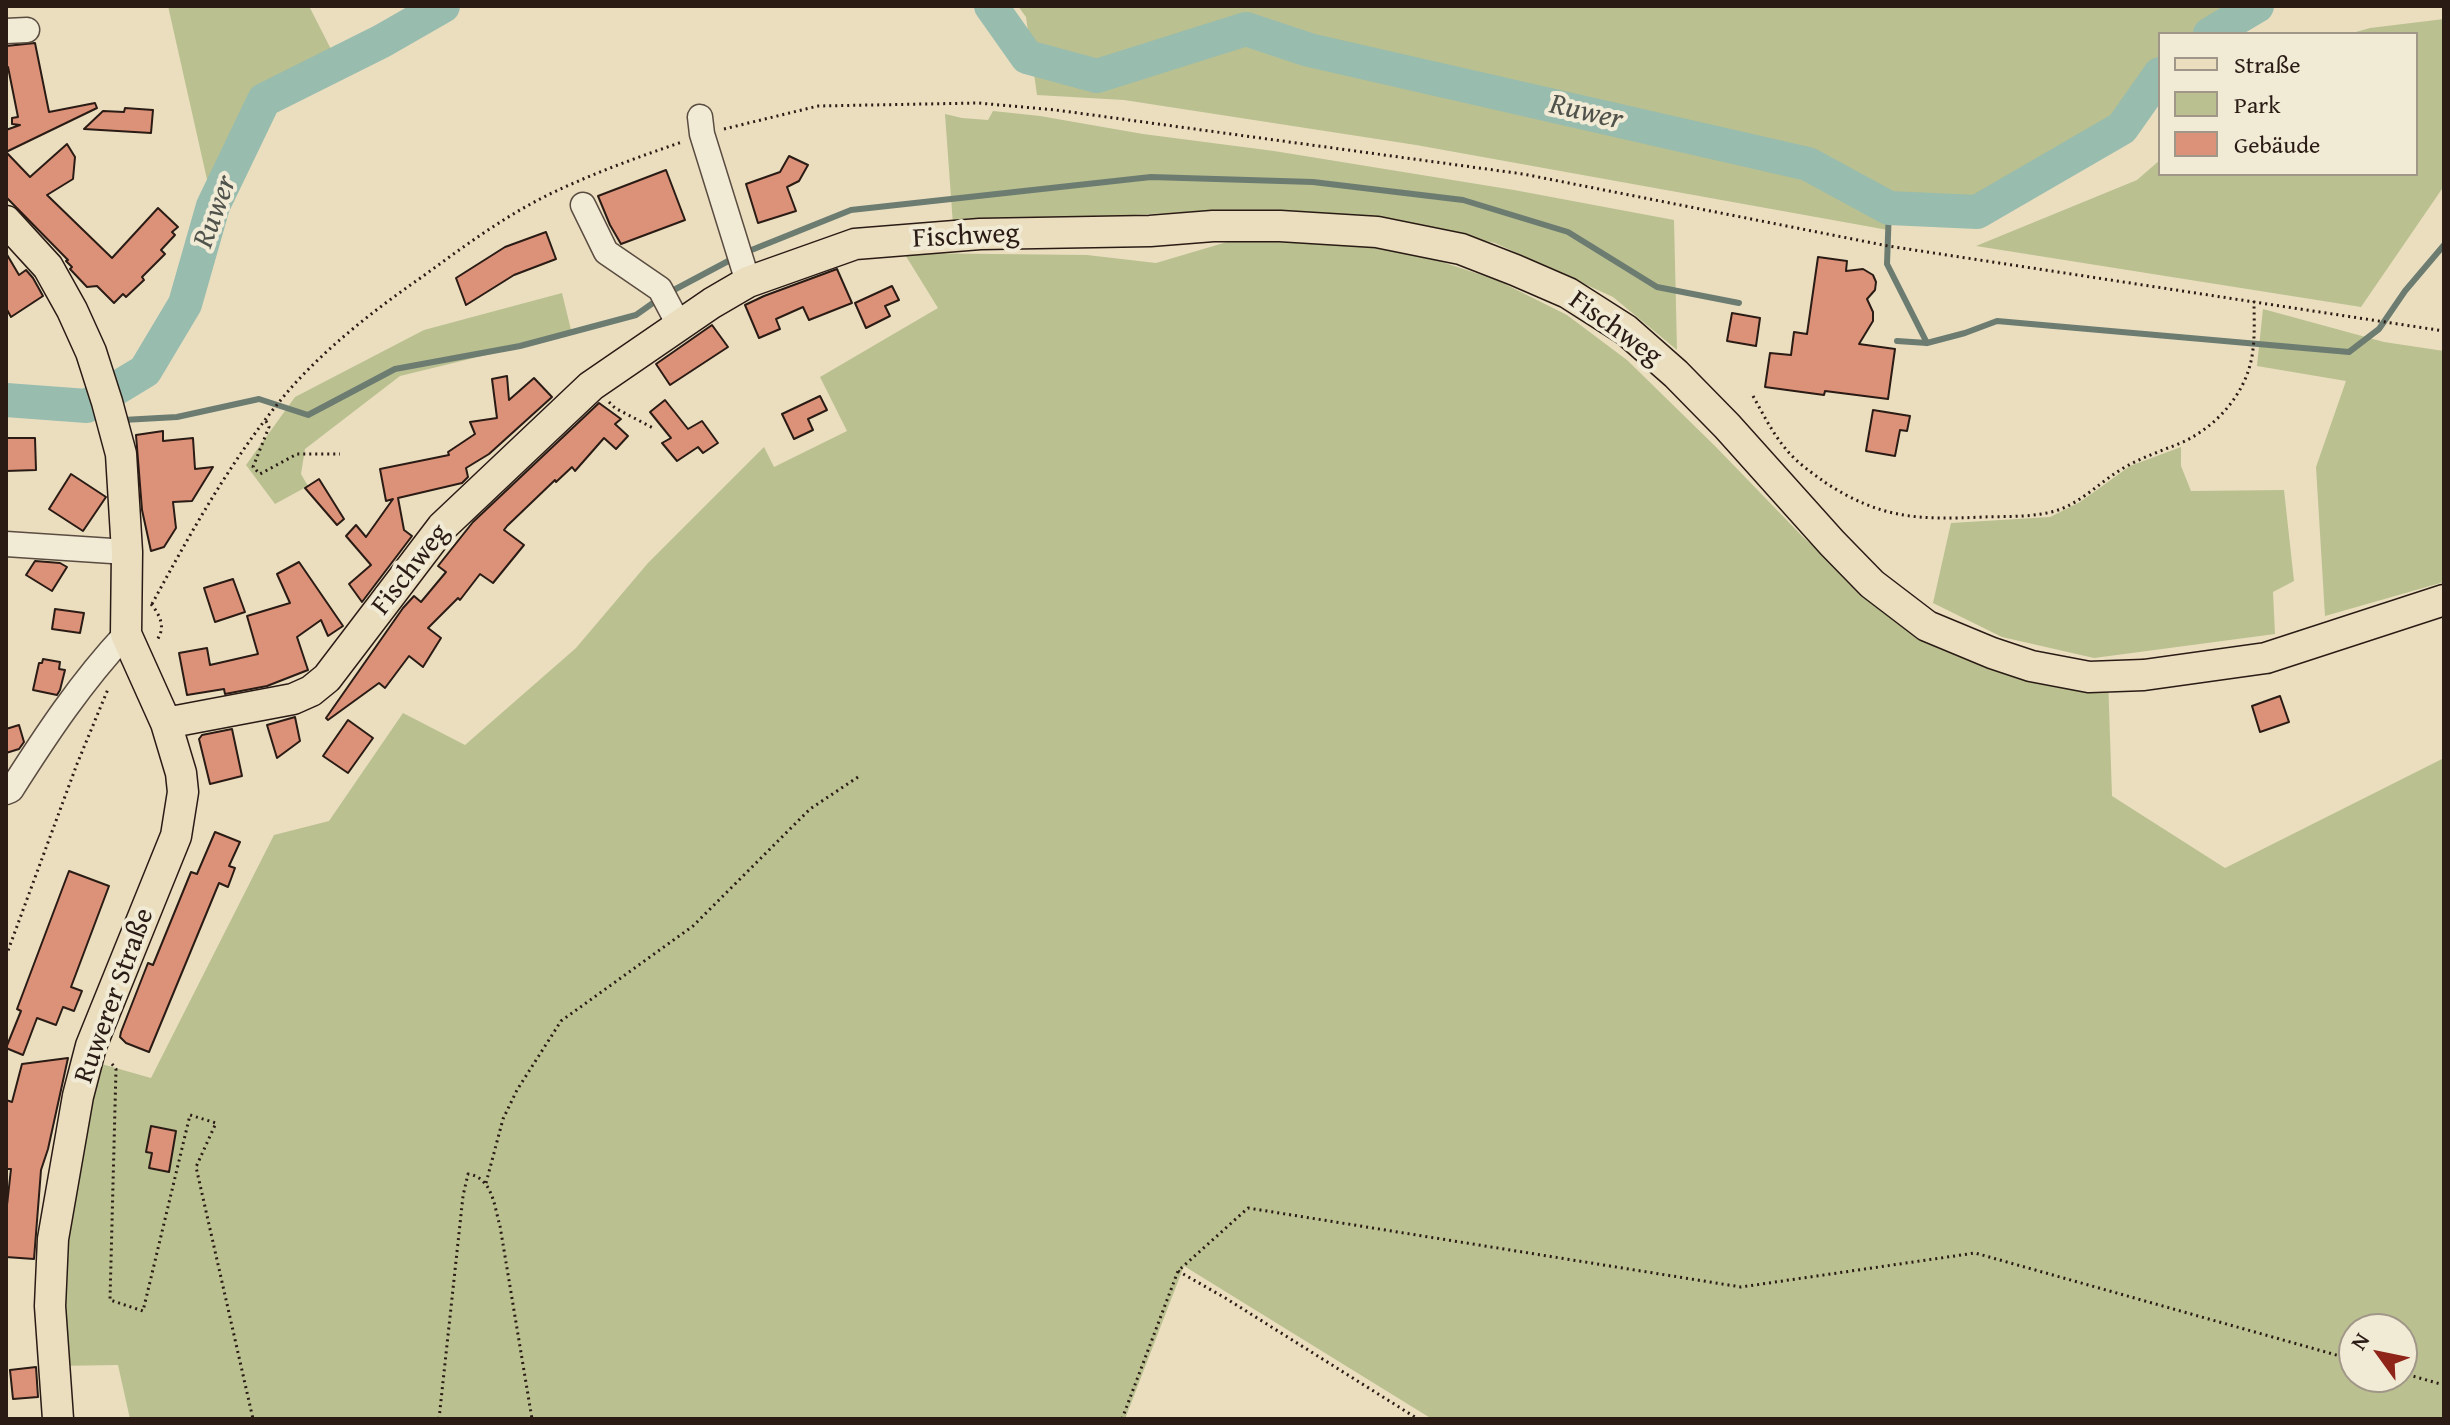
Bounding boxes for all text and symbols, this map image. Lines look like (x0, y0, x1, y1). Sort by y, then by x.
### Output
legend (2158, 32, 2418, 176)
text: Straße (2234, 47, 2301, 82)
water label: Ruwer (1546, 87, 1626, 139)
text: Park (2234, 87, 2280, 122)
text: Gebäude (2234, 127, 2320, 162)
water label: Ruwer (186, 171, 246, 253)
street label: Fischweg (912, 217, 1020, 257)
street label: Fischweg (1562, 284, 1668, 374)
street label: Fischweg (365, 518, 457, 622)
street label: Ruwerer Straße (68, 904, 162, 1088)
north arrow (2338, 1313, 2418, 1393)
text: N (2342, 1326, 2377, 1356)

